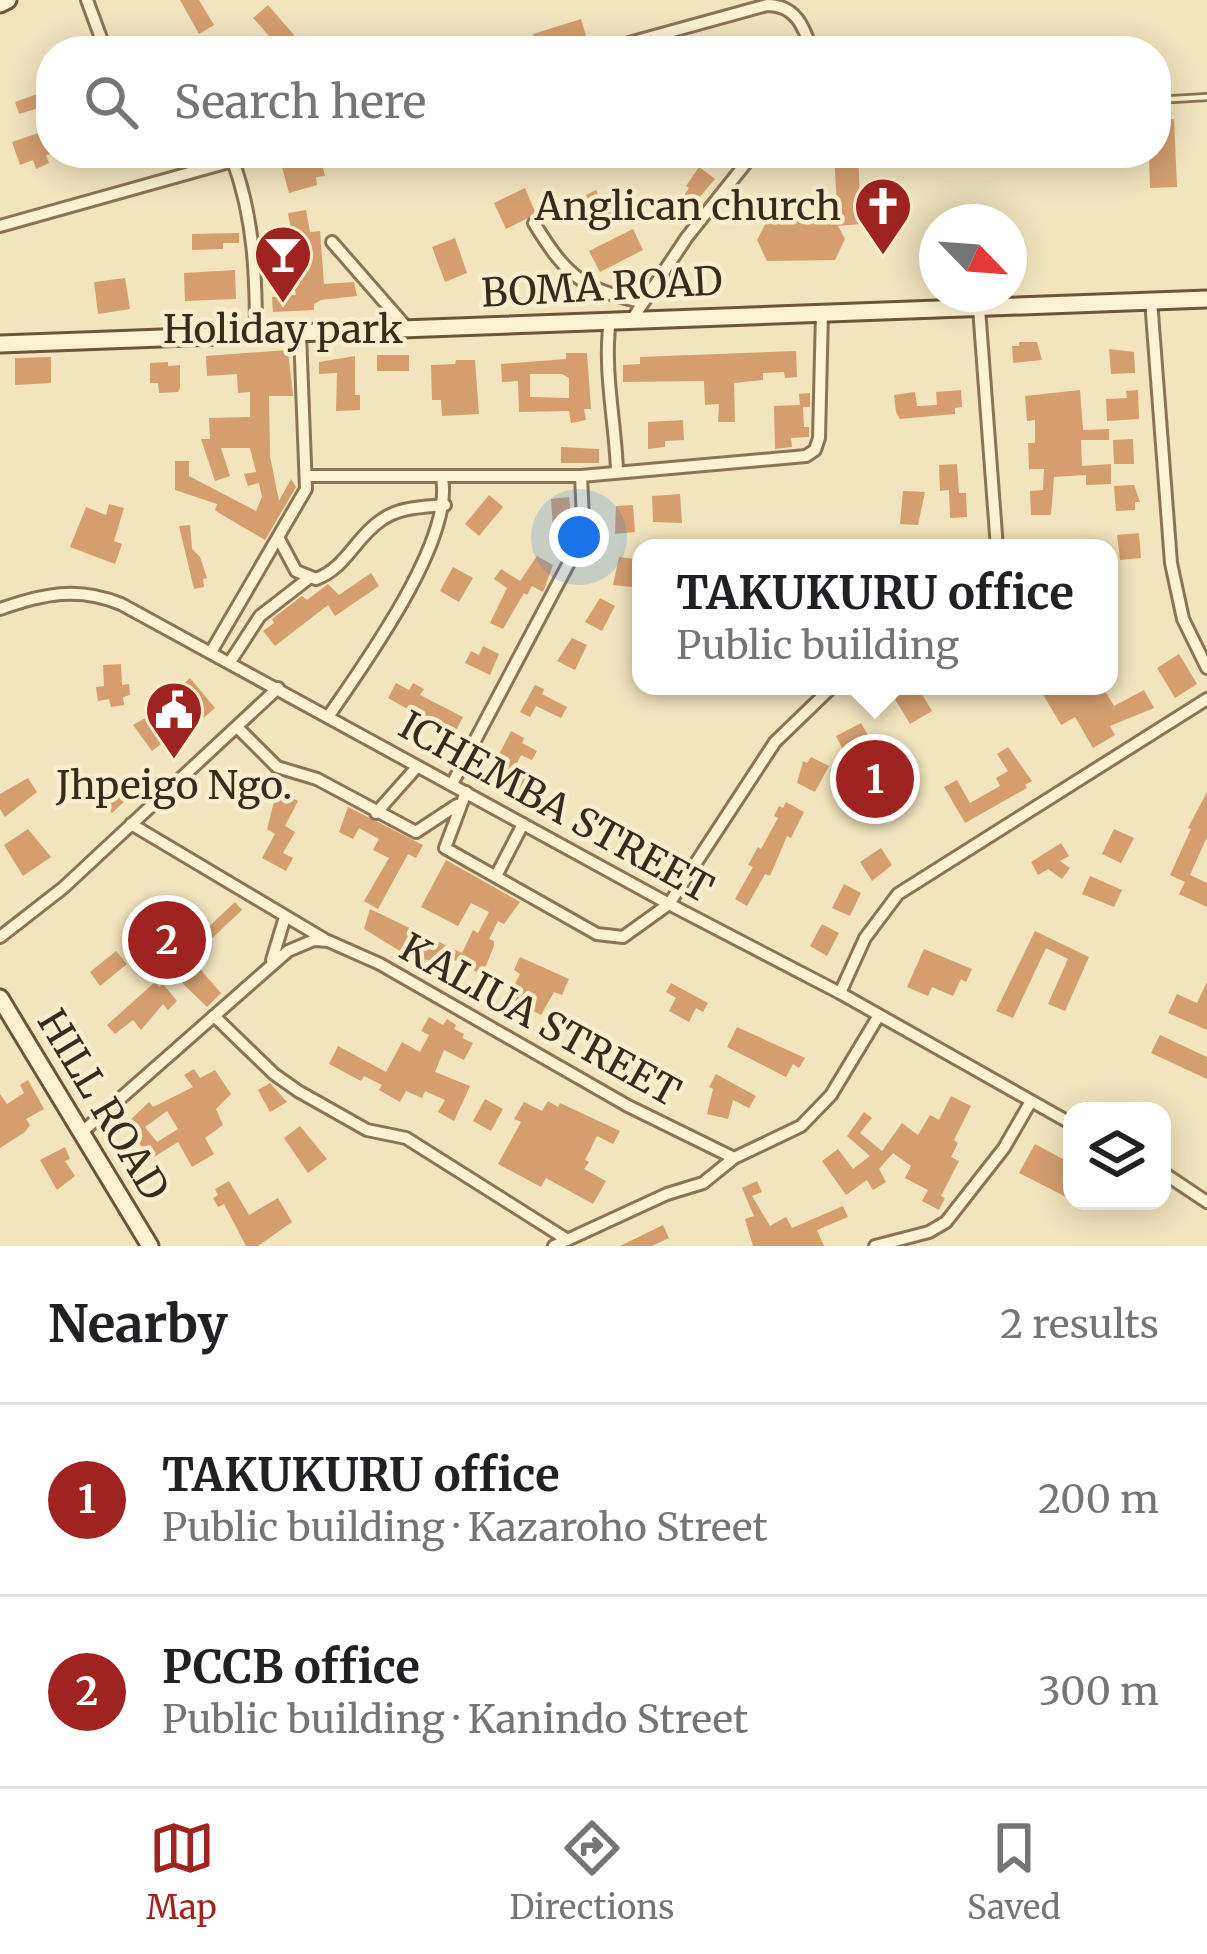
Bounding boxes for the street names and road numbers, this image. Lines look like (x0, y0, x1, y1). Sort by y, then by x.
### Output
street label: BOMA ROAD (480, 256, 724, 318)
street label: ICHEMBA STREET (391, 701, 721, 913)
street label: KALIUA STREET (391, 923, 689, 1117)
street label: HILL ROAD (27, 1001, 179, 1209)

